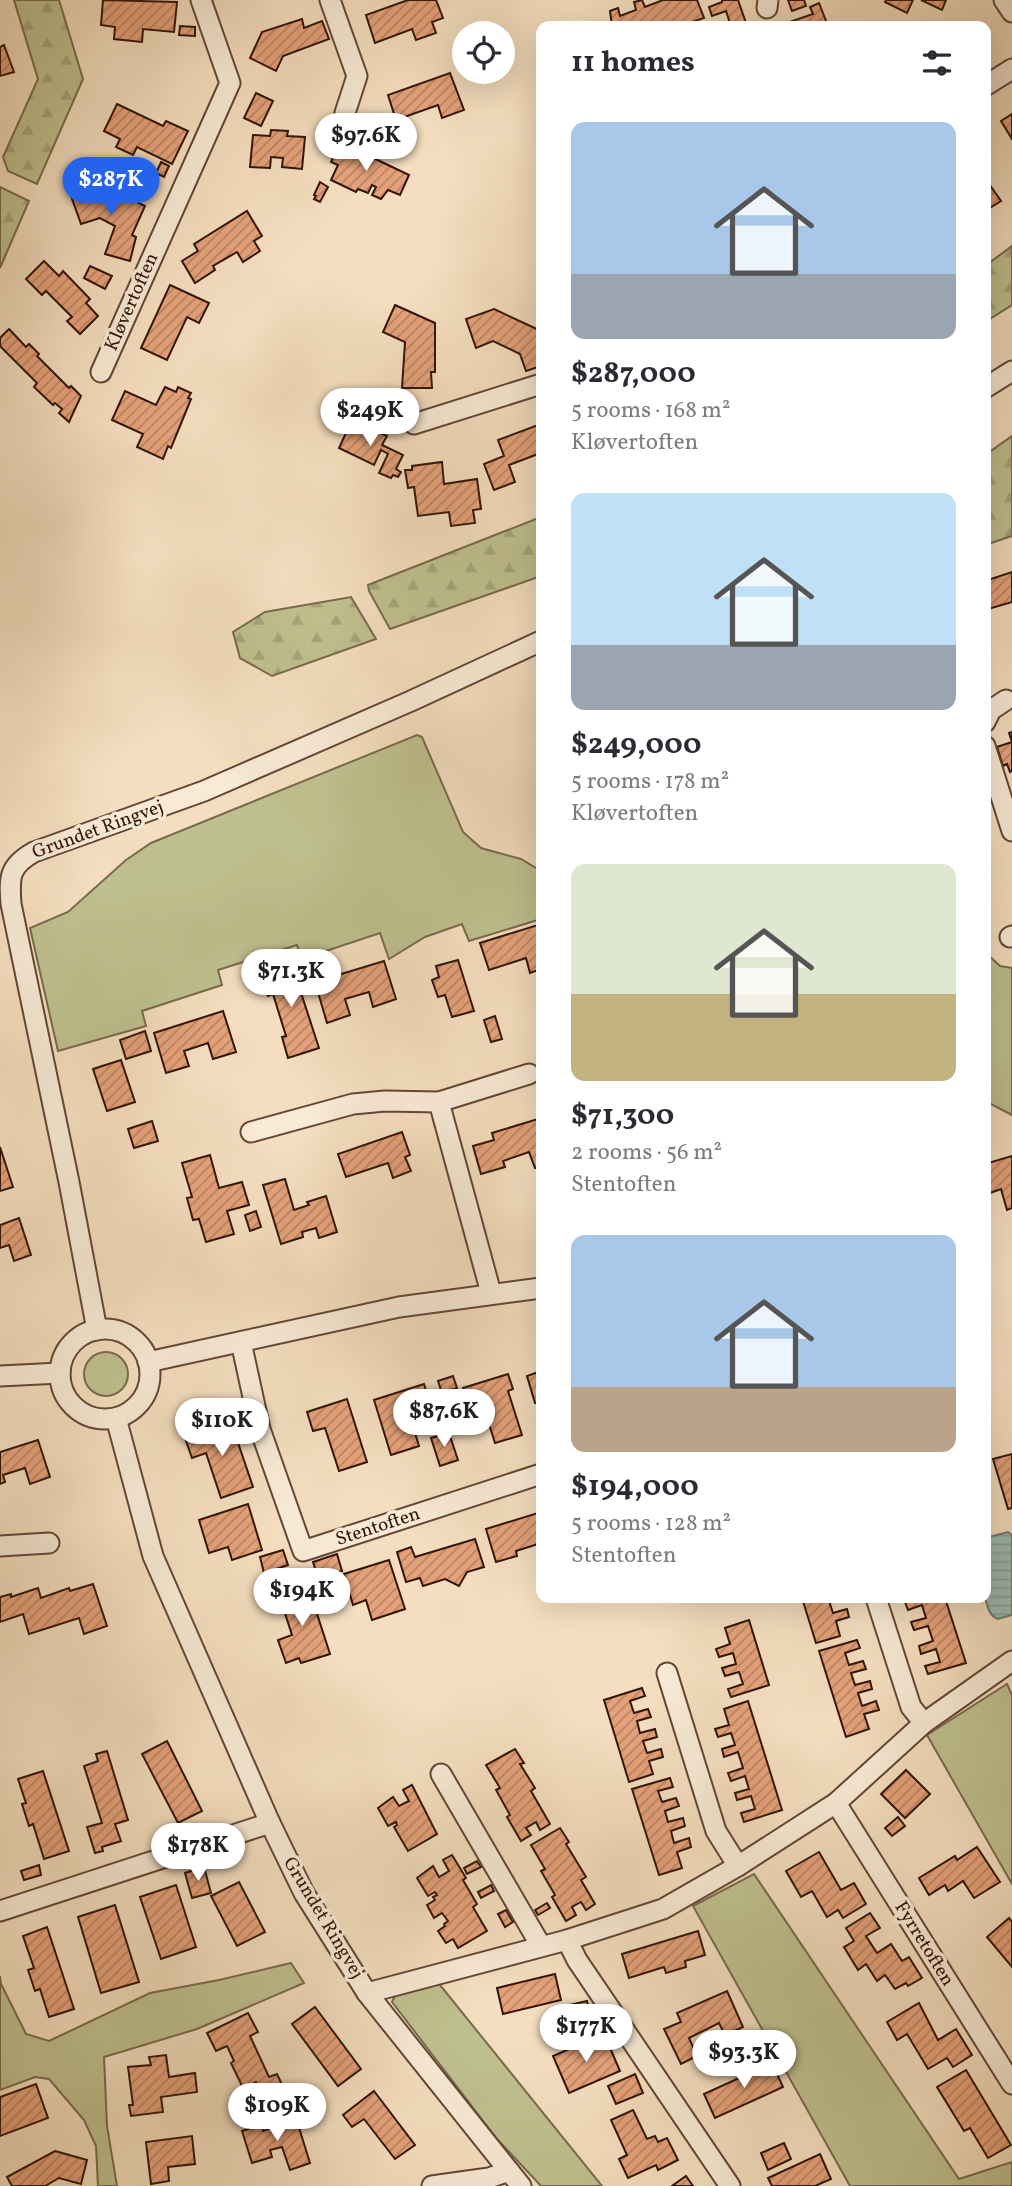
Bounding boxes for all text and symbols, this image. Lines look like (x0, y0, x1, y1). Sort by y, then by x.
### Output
map controls (452, 21, 515, 84)
button: locate (452, 21, 515, 84)
text: 11 homes (571, 42, 695, 84)
icon: filters (918, 44, 956, 82)
pin: $97.6K (309, 114, 423, 173)
text: $97.6K (331, 120, 401, 152)
pin: $287K (62, 158, 160, 217)
text: $287K (79, 164, 143, 196)
icon: home (701, 168, 827, 294)
street label: Kløvertoften (99, 249, 165, 355)
text: $287,000 (571, 353, 696, 395)
pin: $249K (321, 388, 419, 448)
text: $249K (336, 395, 404, 427)
text: 5 rooms · 168 m² (571, 395, 730, 427)
text: Kløvertoften (571, 427, 698, 459)
icon: home (701, 539, 827, 665)
text: $249,000 (571, 724, 702, 766)
text: 5 rooms · 178 m² (571, 766, 729, 798)
street label: Grundet Ringvej (29, 794, 167, 866)
text: Kløvertoften (571, 798, 698, 830)
icon: home (701, 910, 827, 1036)
pin: $71.3K (234, 950, 348, 1009)
text: $71.3K (257, 956, 325, 988)
text: $71,300 (571, 1095, 674, 1137)
text: 2 rooms · 56 m² (571, 1137, 722, 1169)
text: Stentoften (571, 1169, 677, 1201)
icon: home (701, 1281, 827, 1407)
pin: $87.6K (387, 1390, 501, 1449)
text: $87.6K (409, 1396, 479, 1428)
pin: $110K (173, 1398, 271, 1458)
text: $110K (191, 1405, 253, 1437)
text: $194,000 (571, 1466, 699, 1508)
street label: Stentoften (333, 1501, 423, 1553)
text: 5 rooms · 128 m² (571, 1508, 731, 1540)
text: Stentoften (571, 1540, 677, 1572)
pin: $194K (253, 1568, 351, 1628)
text: $194K (270, 1575, 334, 1607)
pin: $178K (149, 1824, 247, 1883)
text: $178K (167, 1830, 229, 1862)
street label: Grundet Ringvej (276, 1852, 370, 1984)
street label: Fyrretoften (888, 1897, 960, 1991)
pin: $177K (537, 2004, 635, 2064)
text: $177K (556, 2011, 616, 2043)
pin: $93.3K (687, 2030, 801, 2090)
text: $93.3K (708, 2037, 780, 2069)
pin: $109K (228, 2084, 326, 2143)
text: $109K (244, 2090, 310, 2122)

